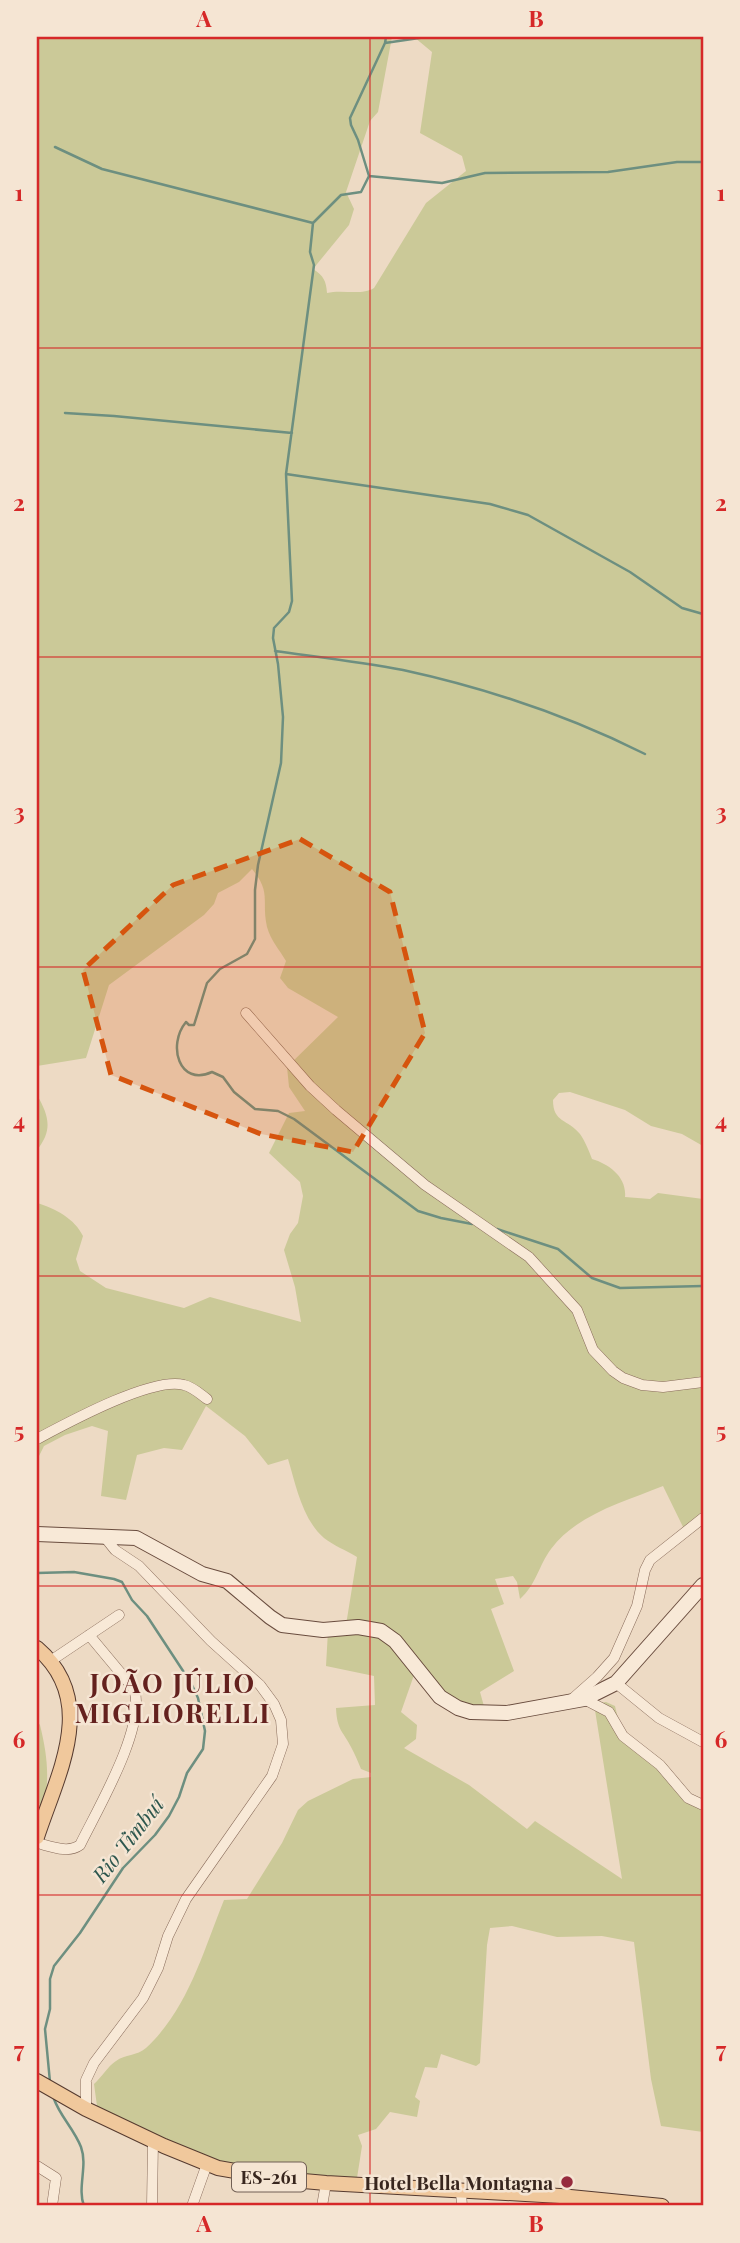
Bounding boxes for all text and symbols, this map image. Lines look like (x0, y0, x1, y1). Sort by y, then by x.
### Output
text: A (195, 2, 212, 33)
text: B (528, 2, 544, 33)
text: 1 (15, 176, 24, 207)
text: 1 (717, 176, 726, 207)
text: 2 (13, 486, 25, 517)
text: 2 (715, 486, 727, 517)
text: 3 (13, 795, 25, 826)
text: 3 (715, 795, 727, 826)
text: 4 (13, 1104, 25, 1135)
text: 4 (715, 1104, 727, 1135)
text: 5 (14, 1414, 24, 1445)
text: 5 (716, 1414, 726, 1445)
district label: JOÃO JÚLIO MIGLIORELLI (75, 1665, 271, 1730)
text: 6 (13, 1723, 26, 1754)
text: 6 (715, 1723, 728, 1754)
water label: Rio Timbuí (84, 1789, 171, 1888)
text: 7 (14, 2033, 25, 2064)
text: 7 (716, 2033, 727, 2064)
road number: ES-261 (232, 2162, 306, 2192)
place label: Hotel Bella Montagna (364, 2169, 553, 2195)
marker: Hotel Bella Montagna (559, 2174, 575, 2190)
text: A (195, 2207, 212, 2238)
text: B (528, 2207, 544, 2238)

